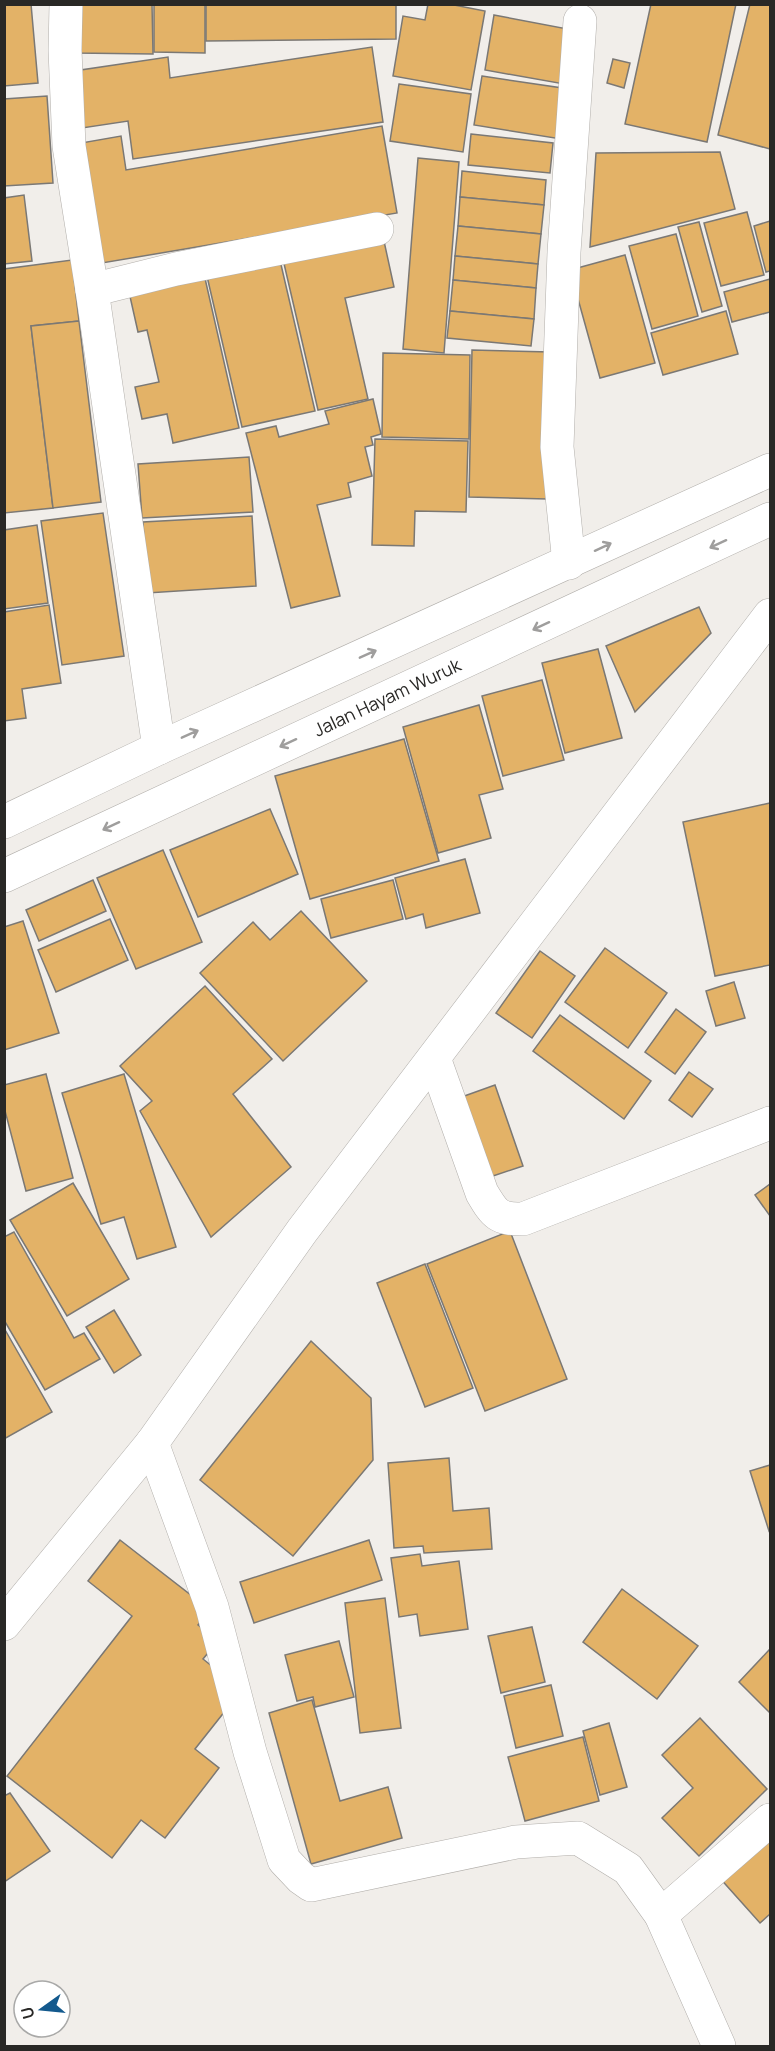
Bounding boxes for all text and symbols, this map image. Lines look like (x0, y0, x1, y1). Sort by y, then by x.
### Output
one-way arrow (709, 538, 727, 550)
one-way arrow (593, 541, 611, 552)
one-way arrow (532, 621, 550, 633)
one-way arrow (358, 647, 376, 659)
street label: Jalan Hayam Wuruk (310, 652, 465, 742)
one-way arrow (181, 728, 199, 739)
one-way arrow (279, 738, 297, 750)
one-way arrow (102, 820, 120, 832)
north arrow (12, 1979, 72, 2039)
text: U (15, 2004, 40, 2021)

